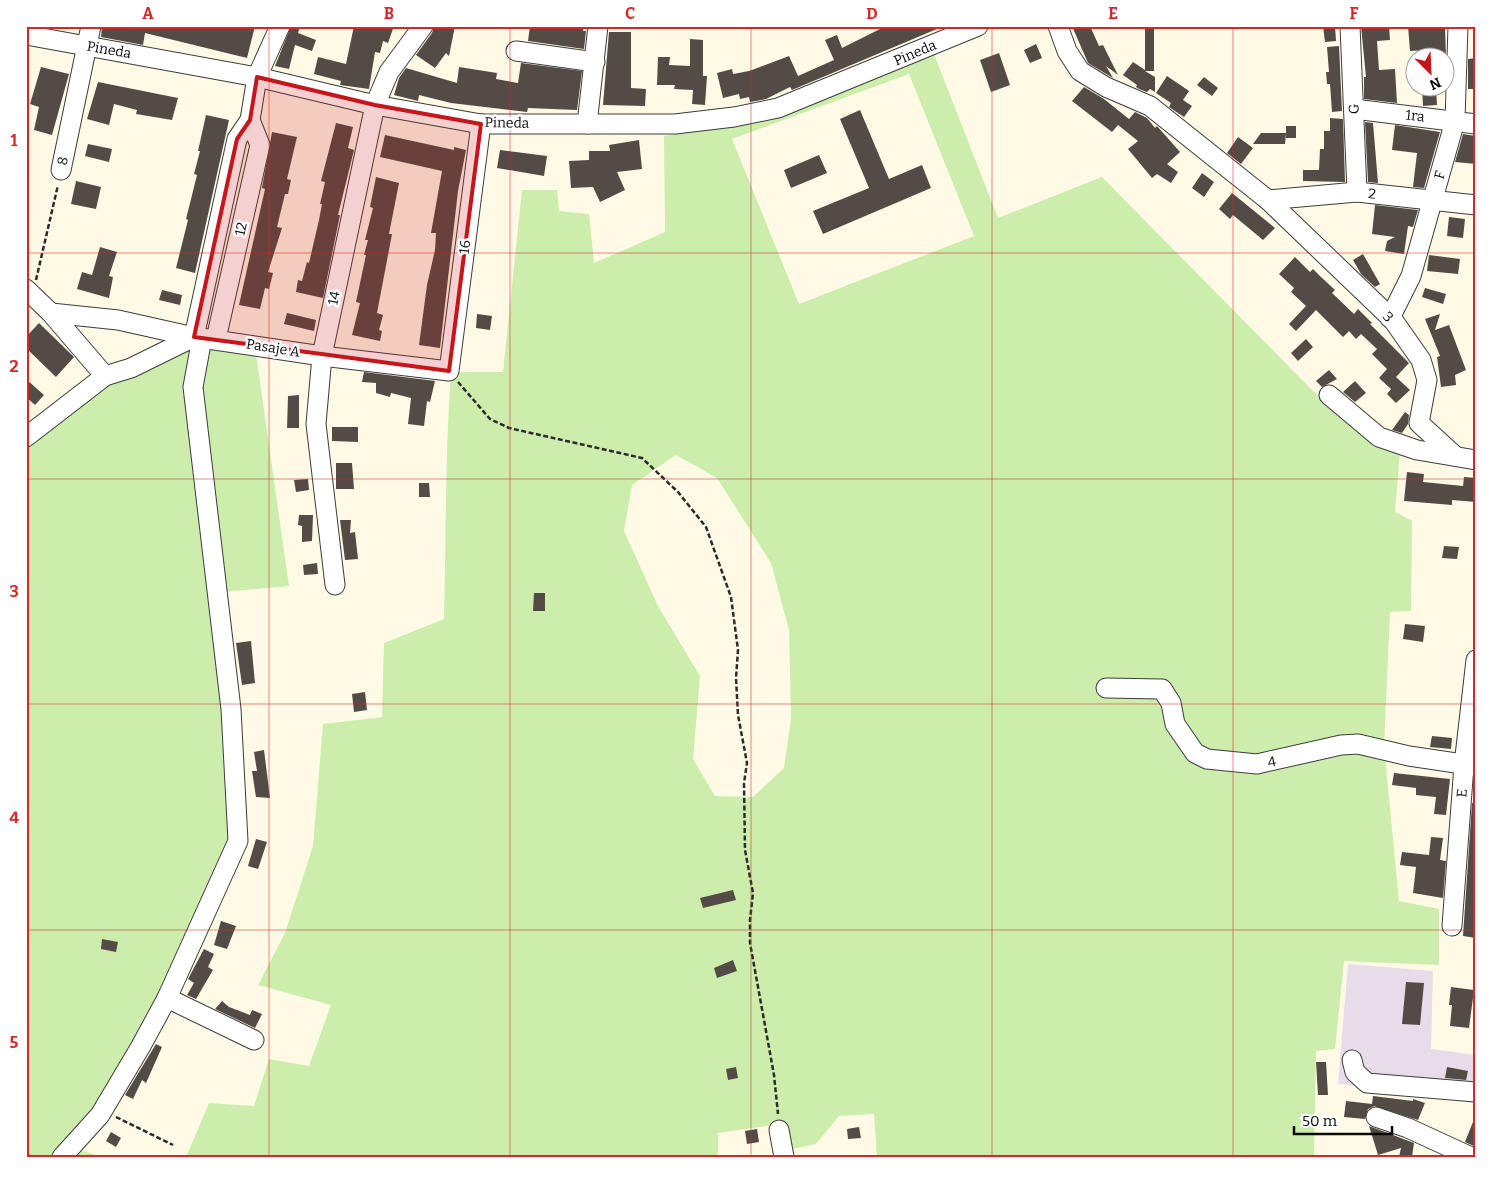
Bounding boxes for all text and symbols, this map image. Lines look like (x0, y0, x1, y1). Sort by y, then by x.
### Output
text: A (142, 4, 154, 23)
text: B (384, 4, 394, 23)
text: C (625, 4, 635, 23)
text: D (866, 4, 878, 23)
text: E (1108, 4, 1118, 23)
text: F (1350, 4, 1359, 23)
street label: Pineda (891, 36, 939, 70)
street label: Pineda (86, 38, 133, 62)
north arrow (1404, 48, 1454, 98)
text: N (1427, 73, 1443, 93)
street label: G (1345, 104, 1363, 114)
street label: 1ra (1405, 107, 1426, 125)
street label: Pineda (485, 114, 530, 132)
text: 1 (11, 131, 18, 150)
street label: 8 (54, 155, 72, 167)
street label: F (1431, 169, 1449, 181)
street label: 2 (1367, 185, 1377, 203)
street label: 12 (231, 221, 251, 237)
street label: 16 (456, 239, 474, 255)
street label: 14 (324, 289, 344, 307)
street label: 3 (1379, 308, 1397, 326)
street label: Pasaje A (245, 335, 301, 361)
text: 2 (9, 357, 19, 376)
text: 3 (9, 582, 19, 601)
street label: 4 (1266, 753, 1278, 771)
street label: E (1453, 788, 1471, 798)
text: 4 (9, 808, 19, 827)
text: 5 (10, 1033, 19, 1052)
scale bar (1294, 1103, 1392, 1135)
text: 50 m (1302, 1112, 1338, 1130)

